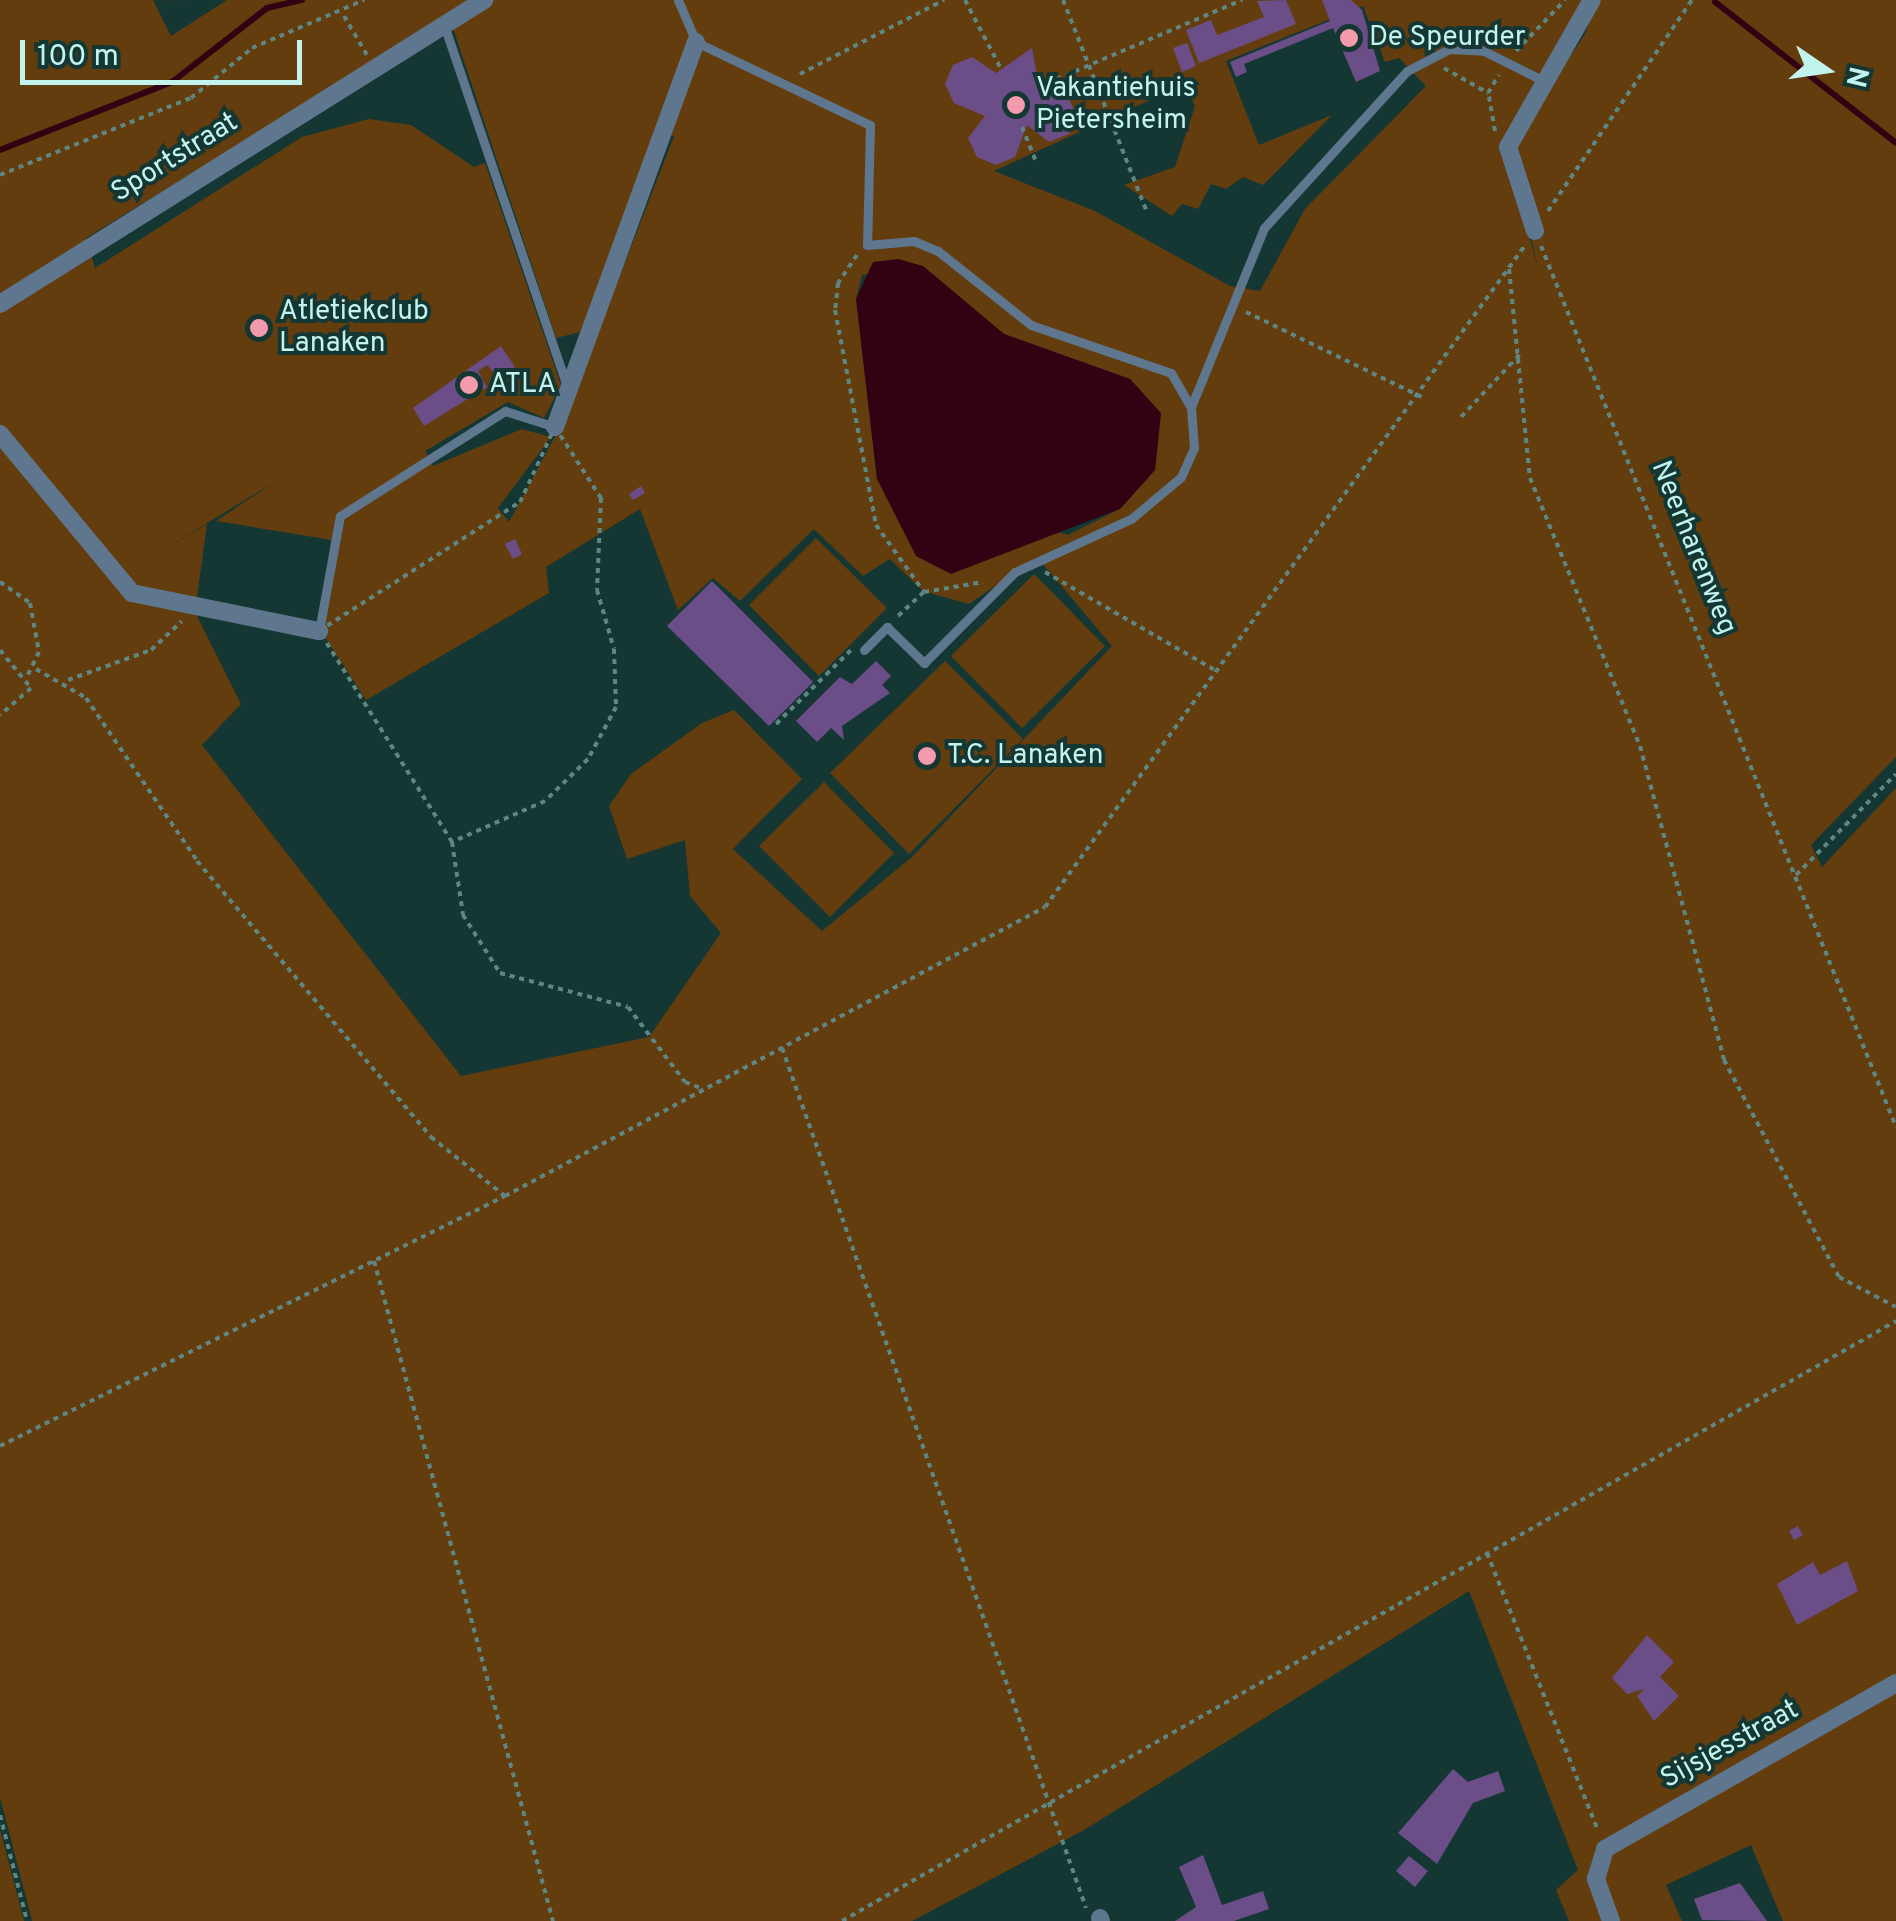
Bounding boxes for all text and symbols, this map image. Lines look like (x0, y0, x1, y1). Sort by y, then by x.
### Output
scale bar (25, 20, 308, 82)
north arrow (1776, 20, 1876, 120)
place label: De Speurder (1369, 21, 1526, 55)
marker: De Speurder (1338, 27, 1360, 49)
text: 100 m (37, 39, 119, 76)
text: N (1835, 63, 1875, 91)
place label: Vakantiehuis Pietersheim (1036, 72, 1196, 138)
marker: Vakantiehuis Pietersheim (1005, 94, 1027, 116)
street label: Sportstraat (106, 106, 244, 210)
place label: Atletiekclub Lanaken (279, 295, 429, 361)
marker: Atletiekclub Lanaken (248, 317, 270, 339)
place label: ATLA (489, 368, 556, 402)
marker: ATLA (458, 374, 480, 396)
street label: Neerharenweg (1643, 456, 1743, 640)
place label: T.C. Lanaken (947, 739, 1103, 773)
marker: T.C. Lanaken (916, 745, 938, 767)
street label: Sijsjesstraat (1655, 1693, 1805, 1797)

